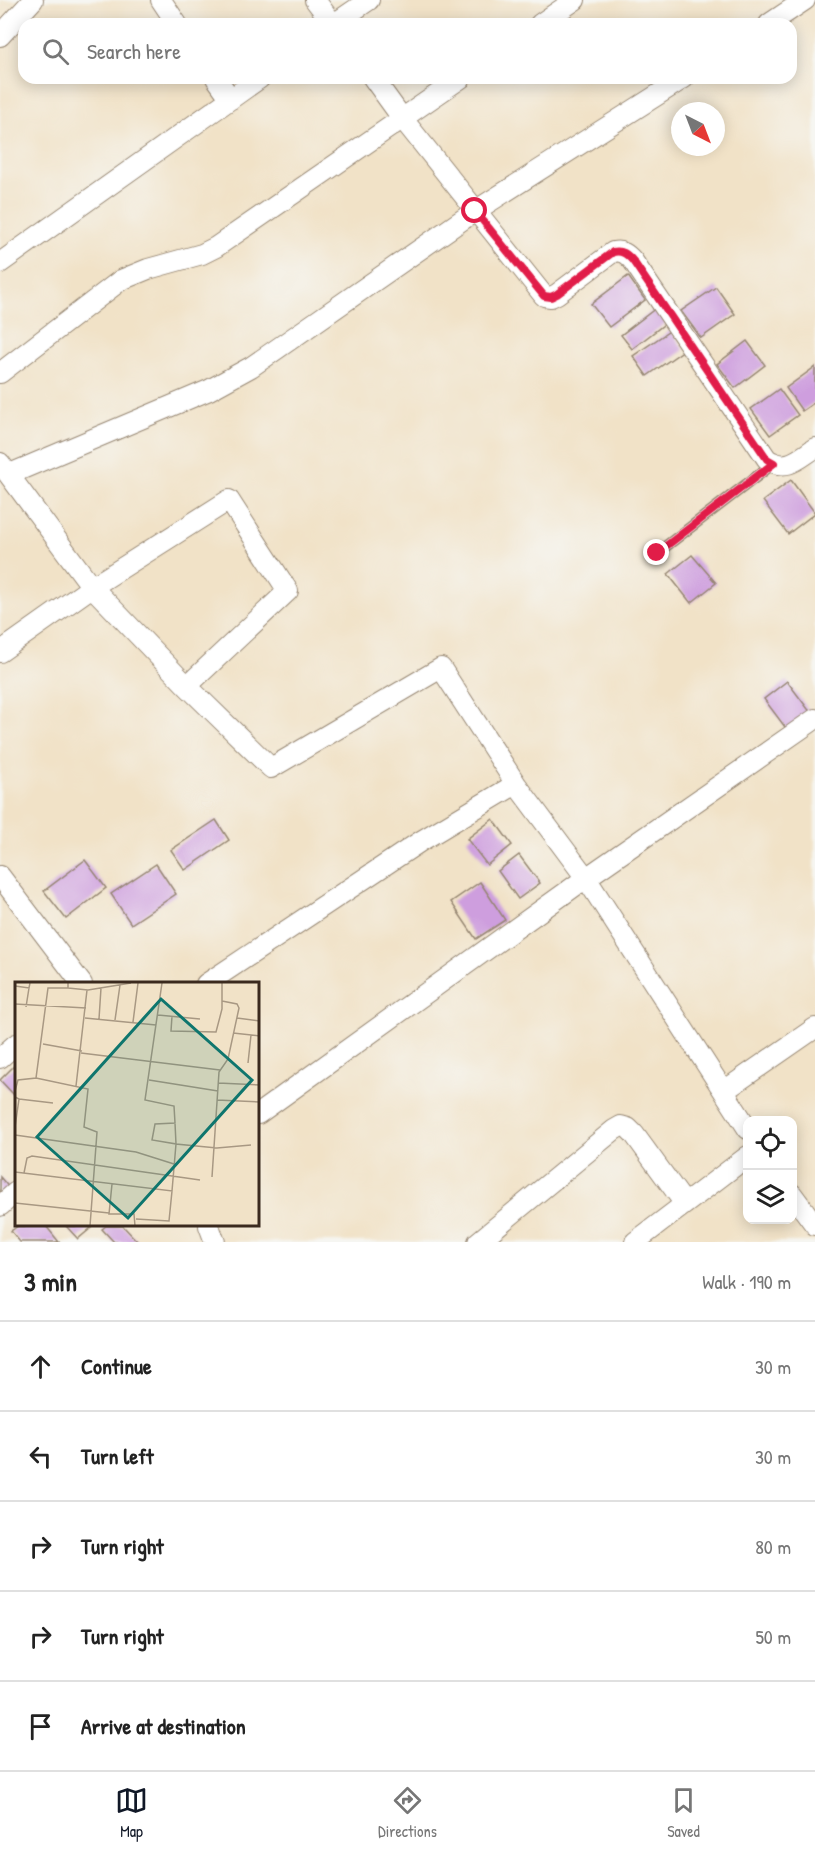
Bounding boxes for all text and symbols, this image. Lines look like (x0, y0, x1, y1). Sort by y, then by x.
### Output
search box (18, 18, 797, 84)
icon: search (39, 35, 72, 68)
text: Search here (87, 36, 181, 66)
north arrow (671, 102, 725, 156)
route start (461, 197, 487, 223)
route end (643, 539, 669, 565)
inset map (15, 982, 260, 1227)
map controls (743, 1116, 797, 1224)
button: locate (743, 1116, 797, 1170)
button: layers (743, 1170, 797, 1224)
text: 3 min (24, 1264, 77, 1299)
text: Walk · 190 m (702, 1268, 791, 1295)
icon: ahead (24, 1350, 57, 1383)
text: Continue (81, 1351, 152, 1381)
text: 30 m (755, 1353, 791, 1380)
icon: left (24, 1440, 57, 1473)
text: Turn left (81, 1441, 154, 1471)
text: 30 m (755, 1443, 791, 1470)
icon: right (24, 1530, 57, 1563)
text: Turn right (81, 1531, 164, 1561)
text: 80 m (755, 1533, 791, 1560)
icon: right (24, 1620, 57, 1653)
text: Turn right (81, 1621, 164, 1651)
text: 50 m (755, 1623, 791, 1650)
icon: arrive (24, 1710, 57, 1743)
text: Arrive at destination (81, 1711, 246, 1741)
tab: Map (115, 1784, 148, 1842)
tab: Directions (378, 1784, 437, 1842)
tab: Saved (667, 1784, 700, 1842)

